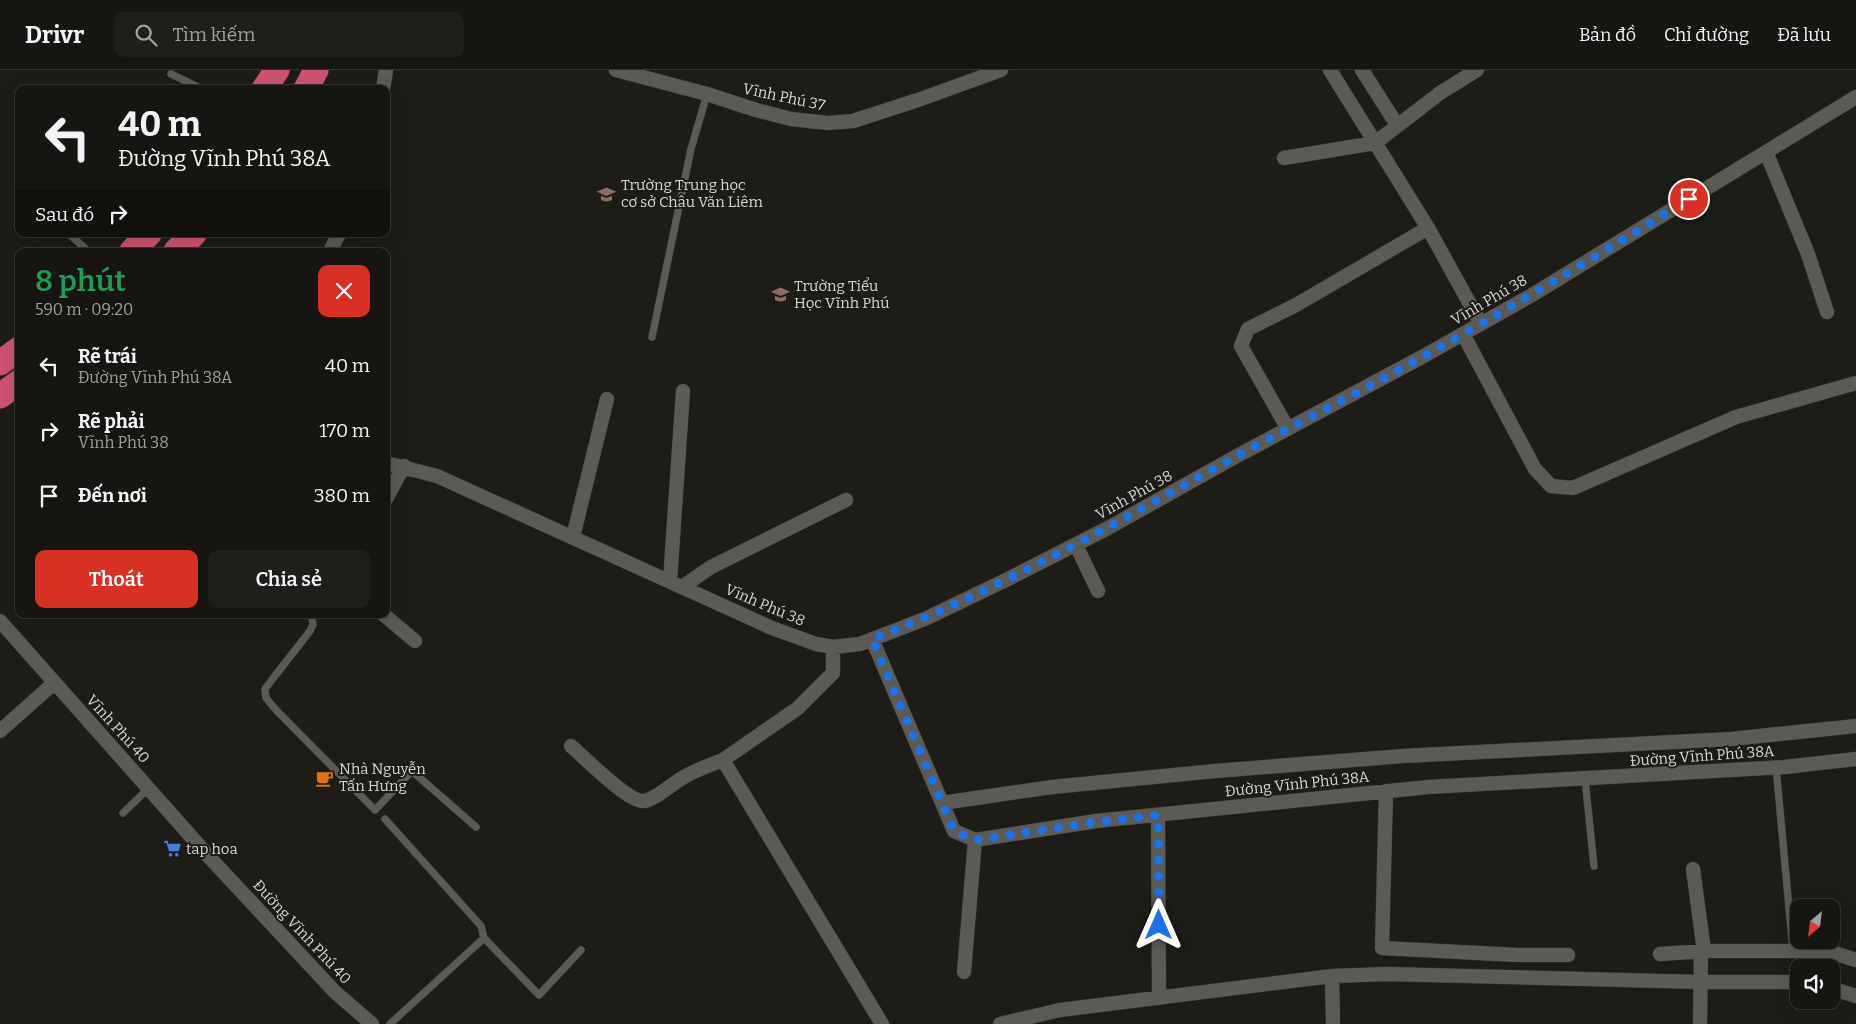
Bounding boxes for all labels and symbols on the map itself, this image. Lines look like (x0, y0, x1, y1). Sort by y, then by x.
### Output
street label: Vĩnh Phú 37 (741, 80, 827, 115)
place label: Trường Trung học cơ sở Châu Văn Liêm (621, 176, 764, 211)
pin (1668, 178, 1710, 220)
school or university icon: Trường Trung học cơ sở Châu Văn Liêm (597, 184, 617, 204)
street label: Vĩnh Phú 38 (1448, 271, 1530, 329)
place label: Trường Tiểu Học Vĩnh Phú (794, 277, 890, 312)
school or university icon: Trường Tiểu Học Vĩnh Phú (770, 285, 790, 305)
street label: Vĩnh Phú 38 (1092, 467, 1176, 523)
street label: Vĩnh Phú 38 (722, 580, 808, 630)
street label: Vĩnh Phú 40 (83, 691, 153, 767)
street label: Đường Vĩnh Phú 38A (1629, 742, 1775, 770)
place label: Nhà Nguyễn Tấn Hưng (339, 760, 426, 795)
street label: Đường Vĩnh Phú 38A (1224, 767, 1370, 801)
cafe icon: Nhà Nguyễn Tấn Hưng (315, 768, 335, 788)
supermarket icon: tap hoa (162, 839, 182, 859)
place label: tap hoa (186, 840, 238, 858)
street label: Đường Vĩnh Phú 40 (249, 876, 355, 988)
position arrow (1132, 898, 1184, 950)
north arrow (1790, 899, 1840, 949)

